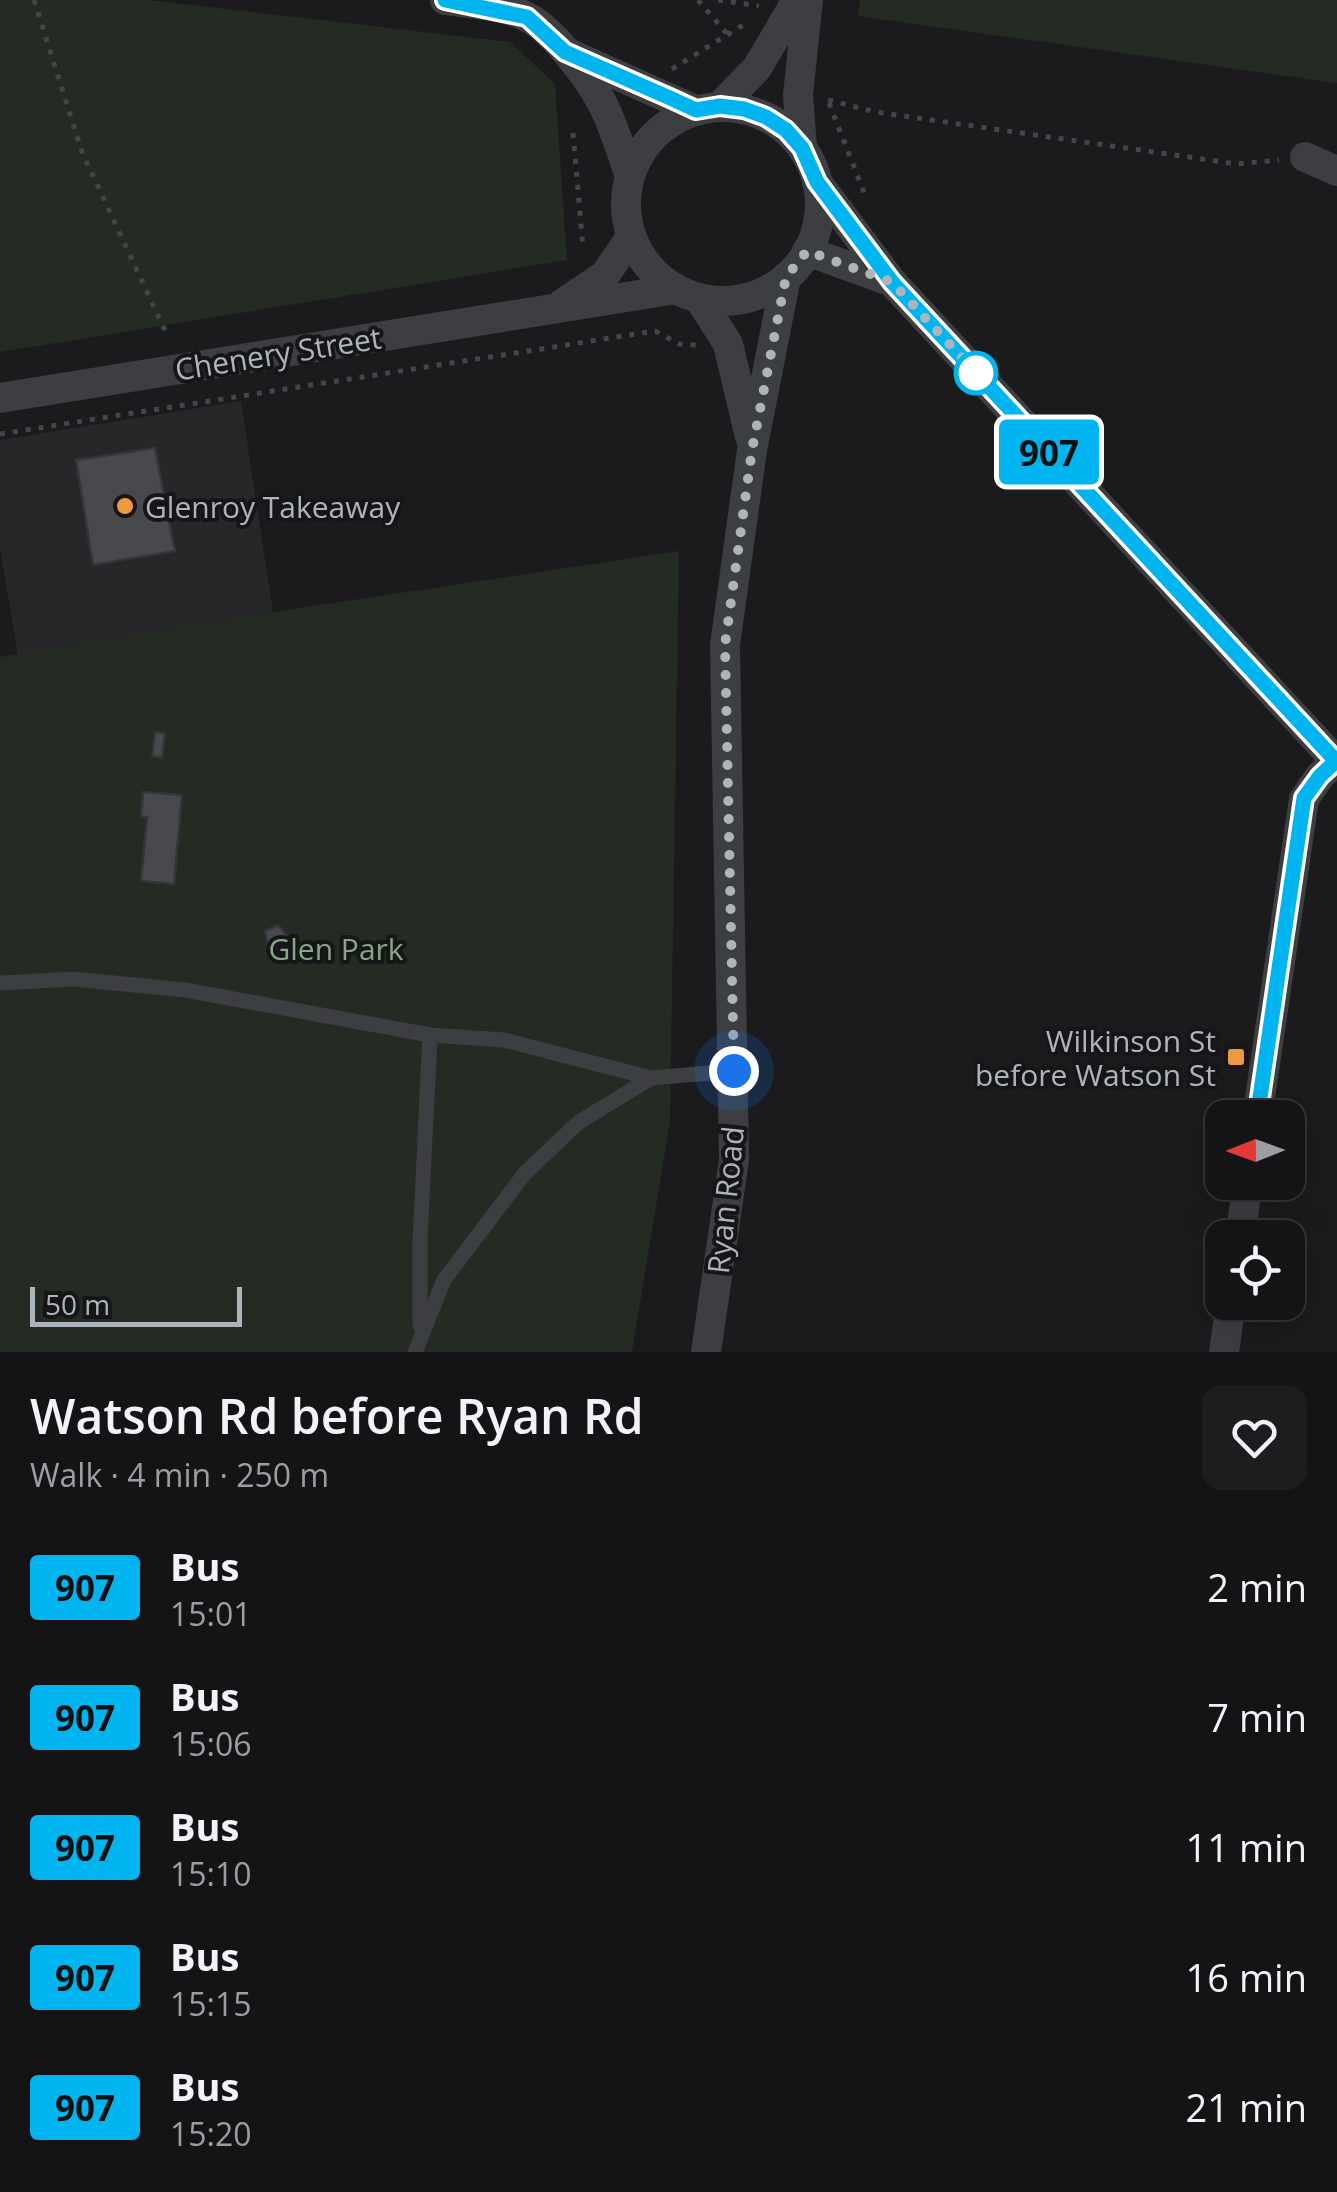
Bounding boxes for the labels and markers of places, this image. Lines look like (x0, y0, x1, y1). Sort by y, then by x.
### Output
unlabelled marker (955, 352, 997, 394)
place label: Glenroy Takeaway (145, 486, 401, 527)
marker: Glenroy Takeaway (114, 495, 136, 517)
place label: Wilkinson St before Watson St (975, 1020, 1216, 1095)
marker: Wilkinson St before Watson St (1225, 1046, 1247, 1068)

